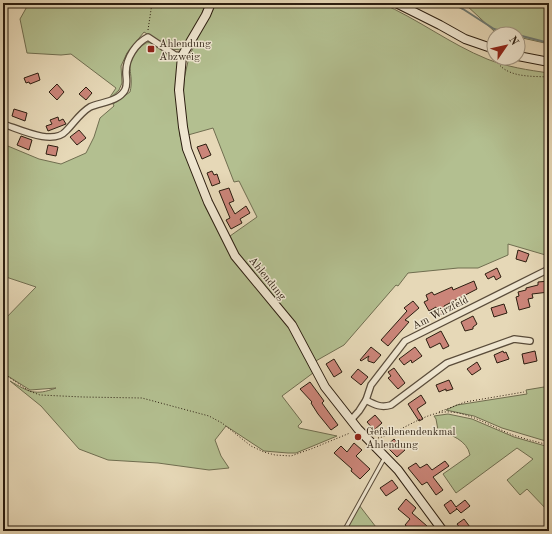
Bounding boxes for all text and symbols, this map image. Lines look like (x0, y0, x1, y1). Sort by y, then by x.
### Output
north arrow (486, 26, 526, 66)
text: N (506, 35, 520, 48)
place label: Ahlendung Abzweig (159, 39, 211, 63)
marker: Ahlendung Abzweig (146, 44, 156, 54)
street label: Ahlendung (246, 255, 287, 303)
street label: Am Wirzfeld (411, 294, 471, 332)
place label: Gefallenendenkmal Ahlendung (366, 427, 456, 451)
marker: Gefallenendenkmal Ahlendung (353, 432, 363, 442)

